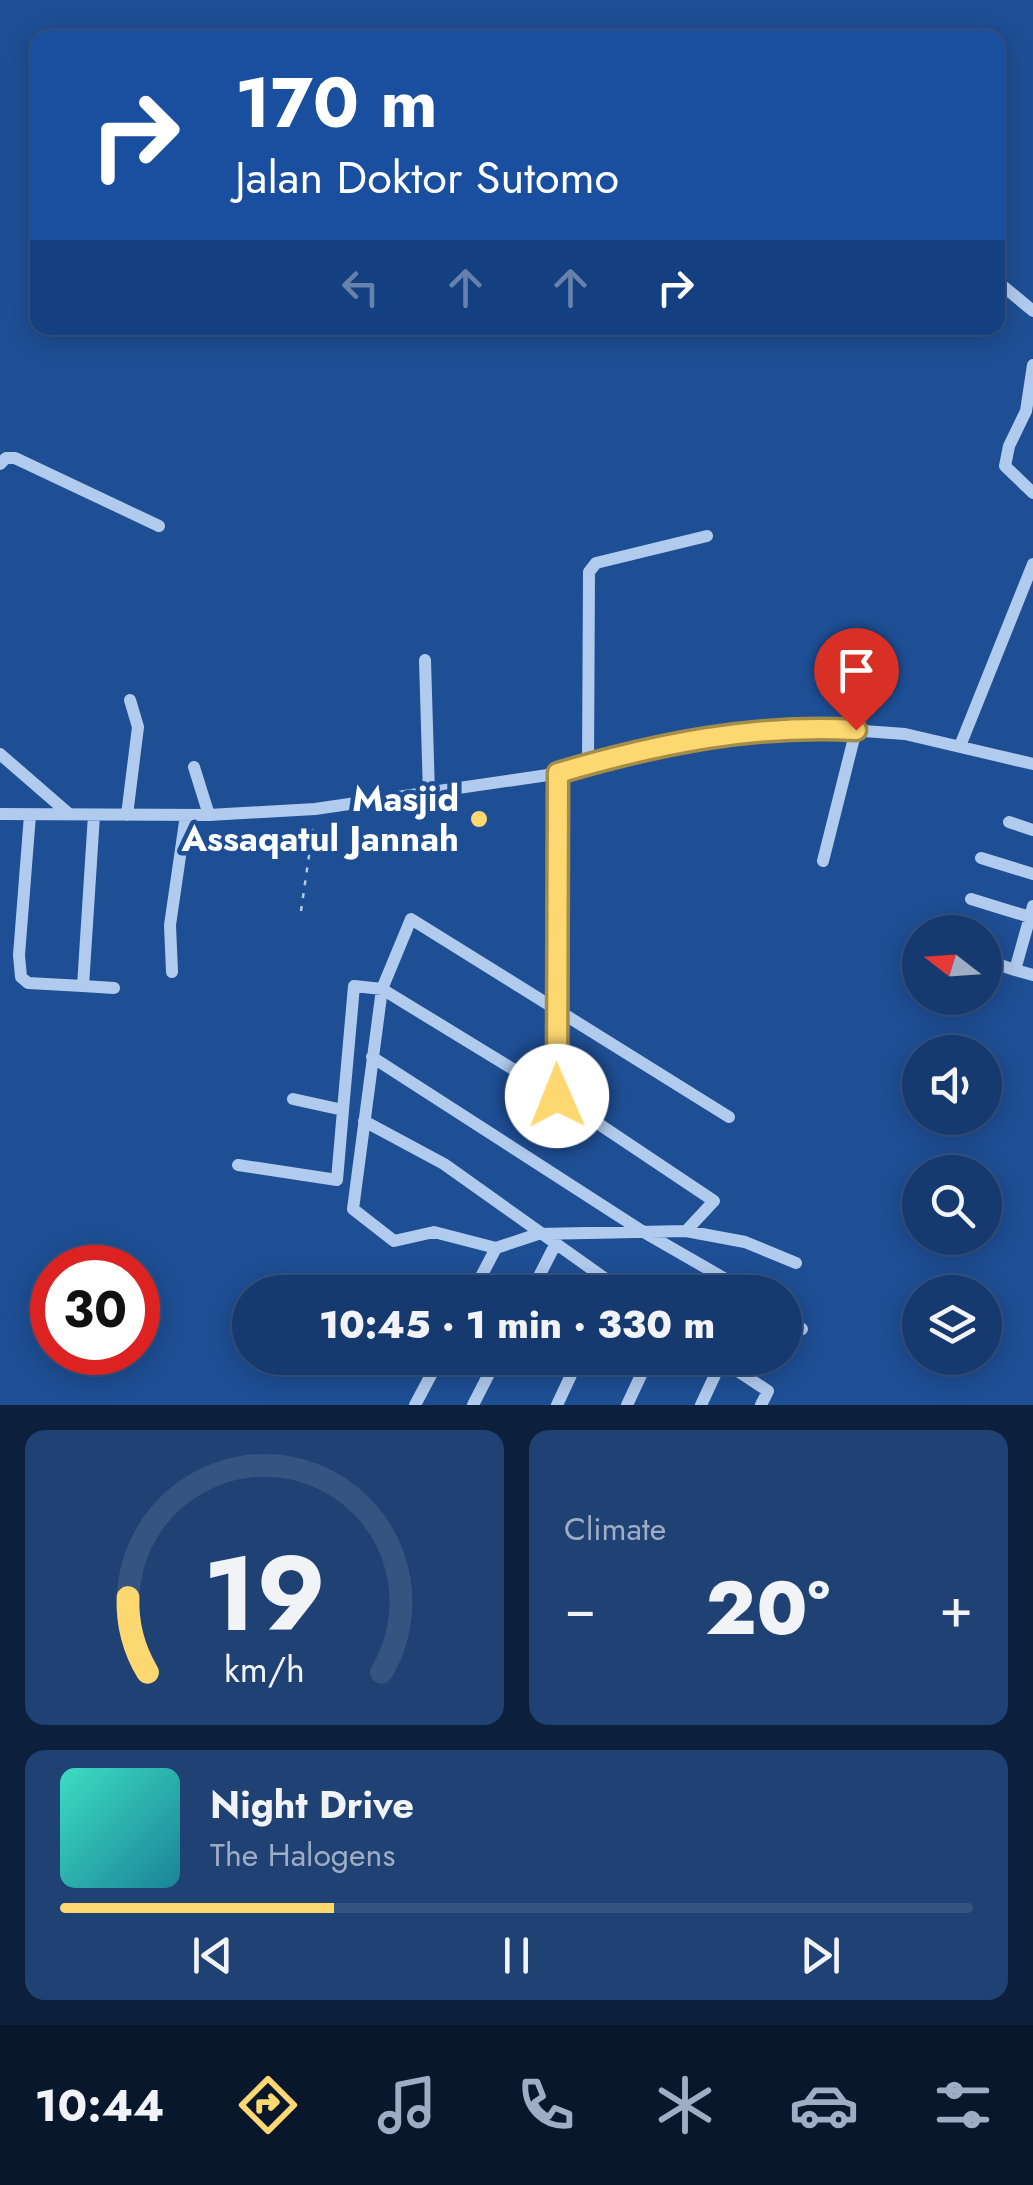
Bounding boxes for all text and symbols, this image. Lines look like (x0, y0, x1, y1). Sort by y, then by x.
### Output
text: 170 m (235, 52, 438, 153)
icon: right (70, 70, 200, 200)
text: Jalan Doktor Sutomo (235, 145, 619, 210)
icon: left (333, 260, 388, 315)
icon: ahead (438, 260, 493, 315)
icon: ahead (543, 260, 598, 315)
icon: right (648, 260, 703, 315)
pin (814, 628, 899, 731)
icon: arrive (829, 643, 884, 698)
place label: Masjid Assaqatul Jannah (180, 774, 459, 864)
marker: Masjid Assaqatul Jannah (468, 808, 490, 830)
north arrow (902, 915, 1002, 1015)
map controls (902, 915, 1002, 1375)
button: sound (902, 1035, 1002, 1135)
position arrow (505, 1044, 609, 1148)
button: search (902, 1155, 1002, 1255)
speed limit sign: 30 (30, 1245, 160, 1375)
button: layers (902, 1275, 1002, 1375)
text: 10:45 · 1 min · 330 m (319, 1297, 715, 1352)
text: Climate (564, 1506, 666, 1552)
text: 19 (203, 1519, 326, 1669)
text: 20° (705, 1554, 830, 1662)
text: − (564, 1568, 596, 1648)
text: + (939, 1568, 973, 1648)
text: km/h (224, 1644, 305, 1695)
text: Night Drive (210, 1777, 414, 1832)
text: The Halogens (210, 1832, 395, 1878)
icon: previous (185, 1928, 240, 1983)
icon: pause (489, 1928, 544, 1983)
icon: next (793, 1928, 848, 1983)
icon: directions (233, 2070, 303, 2140)
icon: music (372, 2070, 442, 2140)
icon: phone (511, 2070, 581, 2140)
icon: climate (650, 2070, 720, 2140)
icon: car (789, 2070, 859, 2140)
icon: filters (928, 2070, 998, 2140)
text: 10:44 (34, 2073, 165, 2138)

